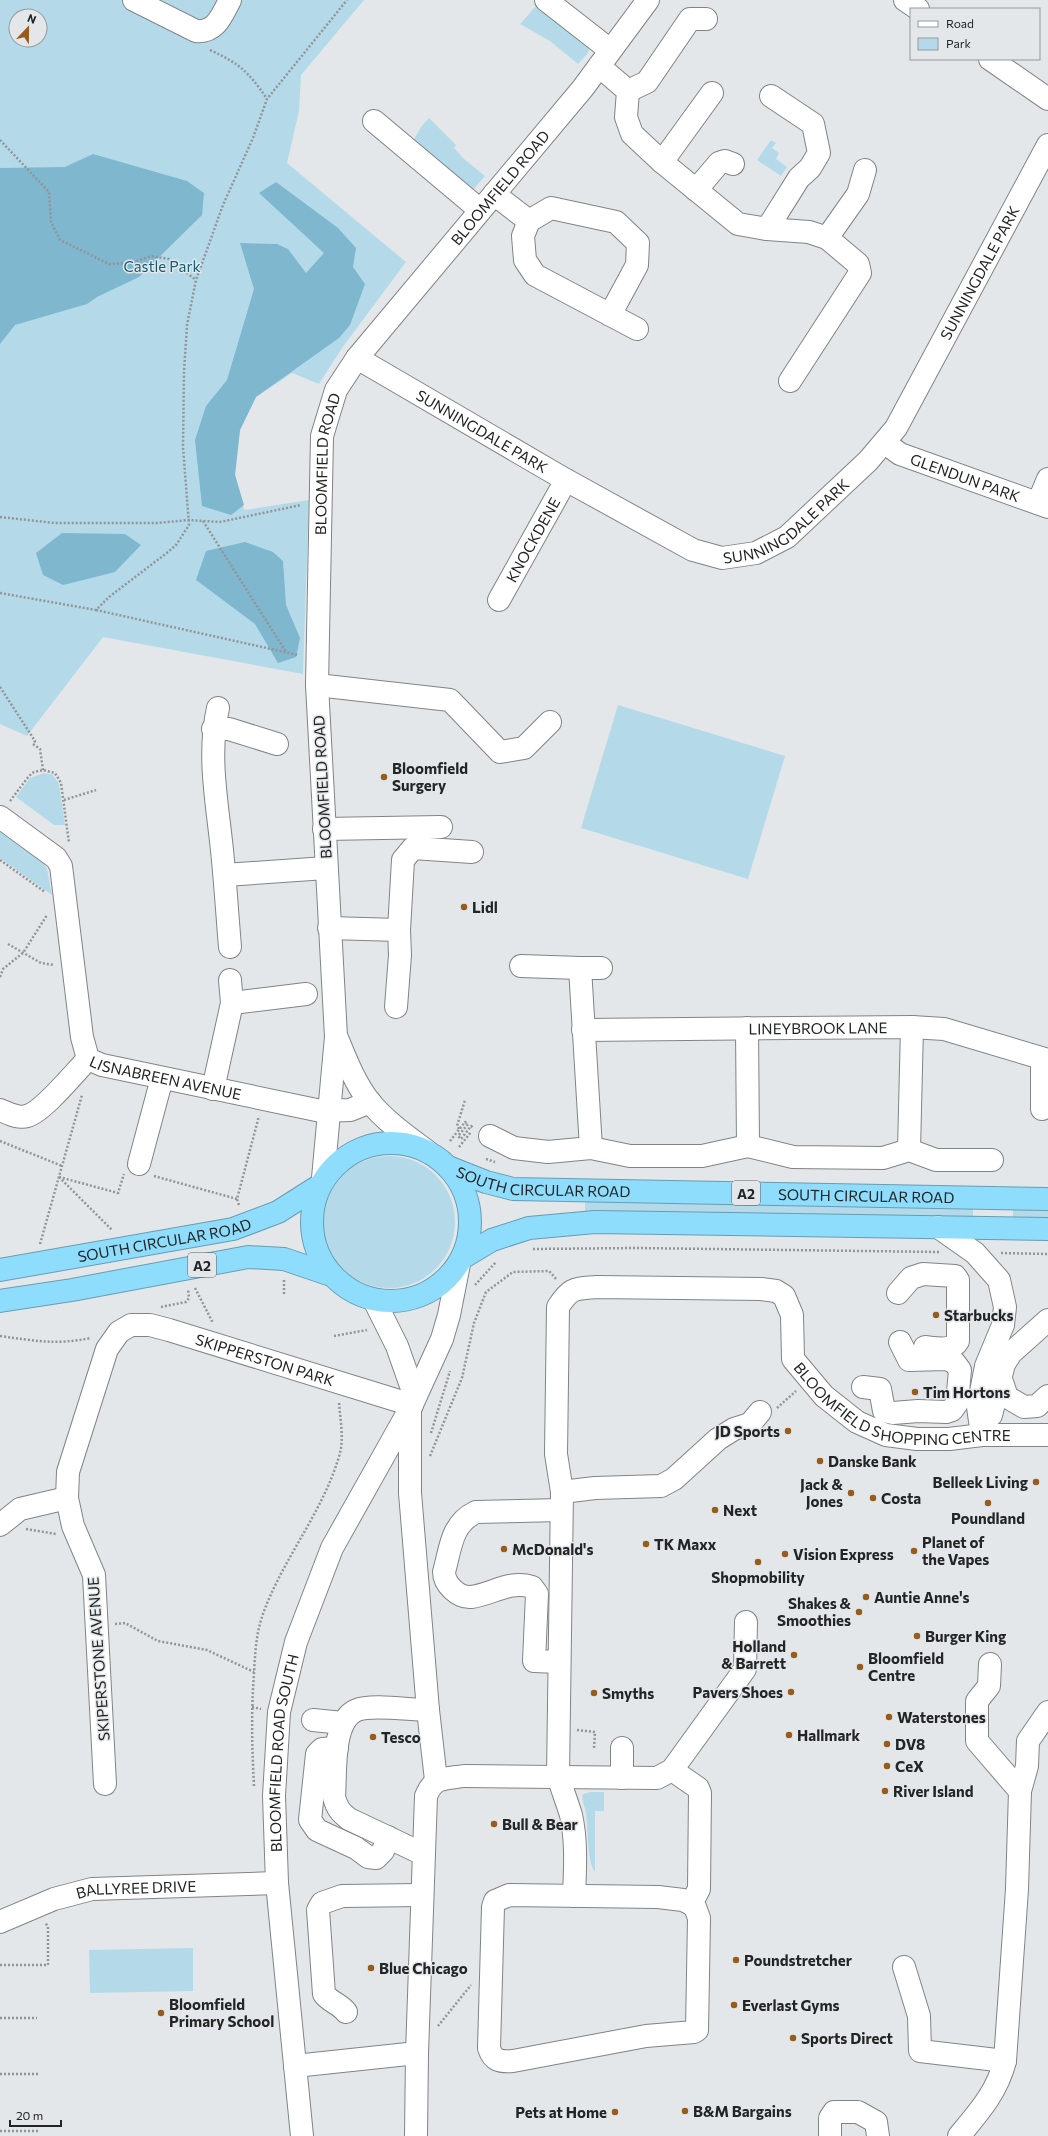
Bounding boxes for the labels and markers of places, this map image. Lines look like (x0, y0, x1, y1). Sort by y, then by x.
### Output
place label: Bloomfield Surgery (392, 759, 468, 794)
marker: Bloomfield Surgery (379, 772, 389, 782)
place label: Lidl (472, 898, 498, 916)
marker: Lidl (459, 902, 469, 912)
place label: Starbucks (944, 1306, 1014, 1324)
marker: Starbucks (931, 1310, 941, 1320)
place label: Tim Hortons (923, 1383, 1010, 1401)
marker: Tim Hortons (910, 1387, 920, 1397)
place label: JD Sports (715, 1422, 780, 1440)
marker: JD Sports (783, 1426, 793, 1436)
place label: Danske Bank (828, 1452, 917, 1470)
marker: Danske Bank (815, 1456, 825, 1466)
place label: Belleek Living (933, 1473, 1028, 1491)
place label: Jack & Jones (800, 1475, 844, 1510)
marker: Belleek Living (1031, 1477, 1041, 1487)
marker: Jack & Jones (846, 1488, 856, 1498)
place label: Costa (881, 1489, 921, 1507)
marker: Costa (868, 1493, 878, 1503)
marker: Poundland (983, 1498, 993, 1508)
place label: Next (723, 1501, 757, 1519)
marker: Next (710, 1505, 720, 1515)
place label: Poundland (951, 1509, 1025, 1527)
place label: Planet of the Vapes (922, 1533, 989, 1568)
place label: TK Maxx (654, 1535, 717, 1553)
marker: TK Maxx (641, 1539, 651, 1549)
place label: McDonald's (512, 1540, 593, 1558)
marker: McDonald's (499, 1544, 509, 1554)
place label: Vision Express (793, 1545, 894, 1563)
marker: Planet of the Vapes (909, 1546, 919, 1556)
marker: Vision Express (780, 1549, 790, 1559)
marker: Shopmobility (753, 1557, 763, 1567)
place label: Shopmobility (711, 1568, 805, 1586)
place label: Auntie Anne's (874, 1588, 970, 1606)
marker: Auntie Anne's (861, 1592, 871, 1602)
place label: Shakes & Smoothies (777, 1594, 852, 1629)
marker: Shakes & Smoothies (854, 1607, 864, 1617)
place label: Burger King (925, 1627, 1006, 1645)
marker: Burger King (912, 1631, 922, 1641)
place label: Holland & Barrett (721, 1637, 786, 1672)
place label: Bloomfield Centre (868, 1649, 944, 1684)
marker: Holland & Barrett (789, 1650, 799, 1660)
marker: Bloomfield Centre (855, 1662, 865, 1672)
place label: Pavers Shoes (692, 1683, 783, 1701)
place label: Smyths (602, 1684, 654, 1702)
marker: Pavers Shoes (786, 1687, 796, 1697)
marker: Smyths (589, 1688, 599, 1698)
place label: Waterstones (897, 1708, 986, 1726)
marker: Waterstones (884, 1712, 894, 1722)
place label: Hallmark (797, 1726, 861, 1744)
place label: Tesco (381, 1728, 421, 1746)
marker: Hallmark (784, 1730, 794, 1740)
marker: Tesco (368, 1732, 378, 1742)
place label: DV8 (895, 1735, 925, 1753)
marker: DV8 (882, 1739, 892, 1749)
place label: CeX (895, 1757, 924, 1775)
marker: CeX (882, 1761, 892, 1771)
place label: River Island (893, 1782, 973, 1800)
marker: River Island (880, 1786, 890, 1796)
place label: Bull & Bear (502, 1815, 578, 1833)
marker: Bull & Bear (489, 1819, 499, 1829)
place label: Poundstretcher (744, 1951, 852, 1969)
marker: Poundstretcher (731, 1955, 741, 1965)
place label: Blue Chicago (379, 1959, 468, 1977)
marker: Blue Chicago (366, 1963, 376, 1973)
place label: Bloomfield Primary School (169, 1995, 274, 2030)
place label: Everlast Gyms (742, 1996, 839, 2014)
marker: Everlast Gyms (729, 2000, 739, 2010)
marker: Bloomfield Primary School (156, 2008, 166, 2018)
place label: Sports Direct (801, 2029, 893, 2047)
marker: Sports Direct (788, 2033, 798, 2043)
place label: B&M Bargains (693, 2102, 792, 2120)
place label: Pets at Home (515, 2103, 607, 2121)
marker: B&M Bargains (680, 2106, 690, 2116)
marker: Pets at Home (610, 2107, 620, 2117)

